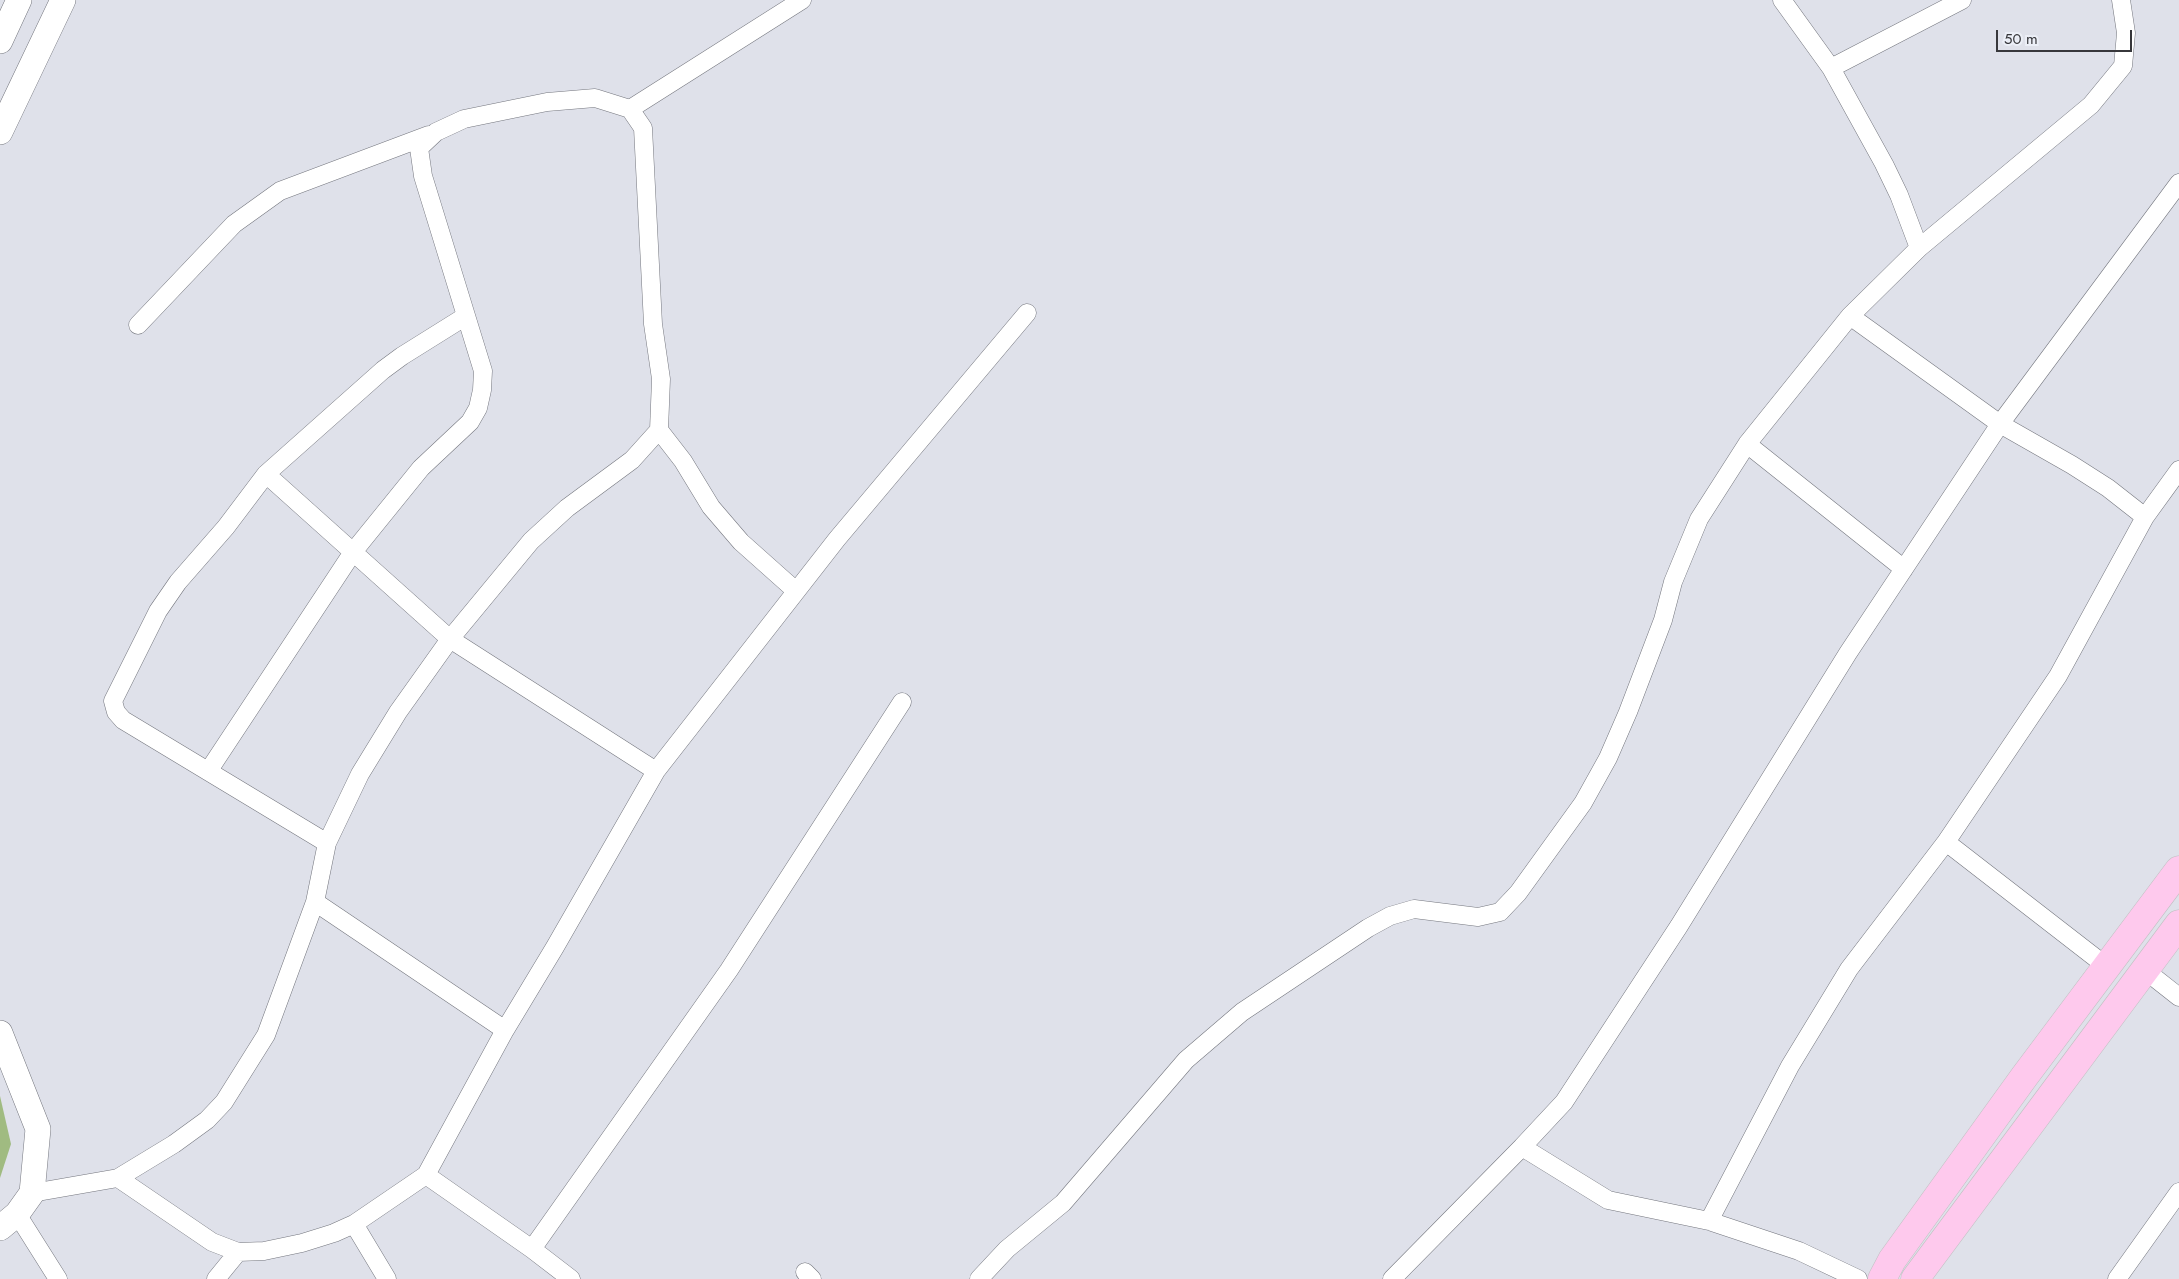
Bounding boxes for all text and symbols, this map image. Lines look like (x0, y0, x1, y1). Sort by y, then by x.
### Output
scale bar (1999, 20, 2135, 52)
text: 50 m (2004, 28, 2038, 50)

